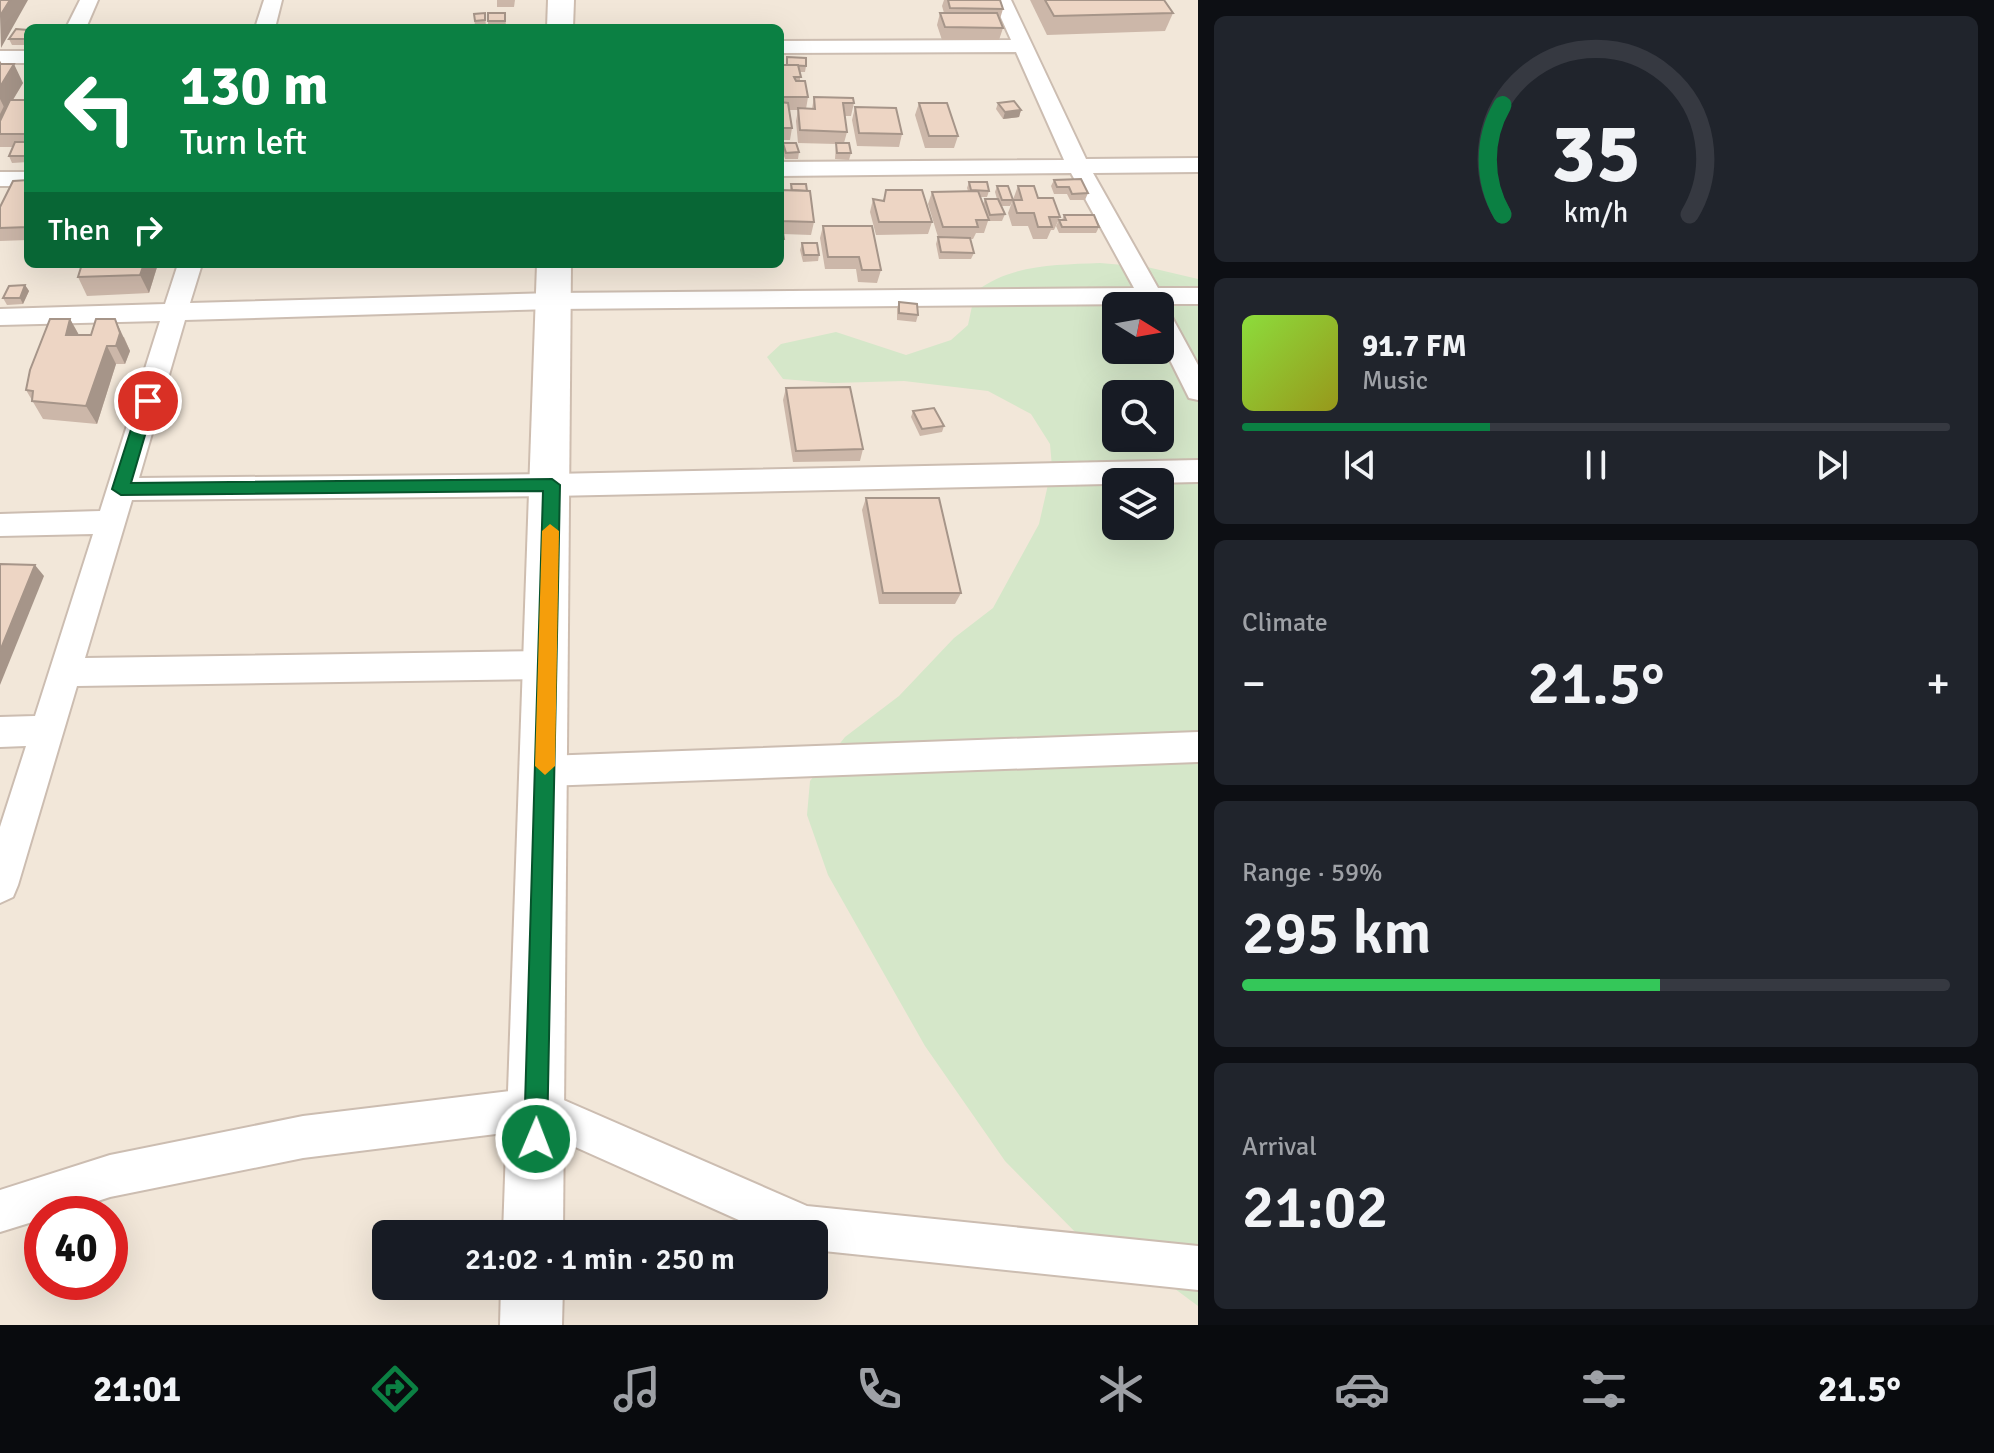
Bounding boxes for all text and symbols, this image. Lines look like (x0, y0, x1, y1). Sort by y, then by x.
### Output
text: 130 m (180, 51, 328, 120)
icon: left (48, 56, 152, 160)
text: 35 (1551, 102, 1641, 204)
text: Turn left (180, 120, 307, 165)
text: km/h (1564, 195, 1628, 230)
icon: right (126, 208, 170, 252)
text: Then (48, 212, 110, 249)
north arrow (1102, 292, 1174, 364)
map controls (1102, 292, 1174, 540)
text: 91.7 FM (1362, 328, 1467, 365)
text: Music (1362, 365, 1428, 397)
pin (114, 367, 182, 435)
icon: arrive (126, 379, 170, 423)
button: search (1102, 380, 1174, 452)
icon: previous (1338, 443, 1382, 487)
icon: pause (1574, 443, 1618, 487)
icon: next (1810, 443, 1854, 487)
button: layers (1102, 468, 1174, 540)
text: Climate (1242, 607, 1328, 639)
text: 21.5° (1528, 647, 1664, 721)
text: − (1242, 657, 1266, 711)
text: + (1926, 657, 1950, 711)
text: Range · 59% (1242, 857, 1383, 889)
text: 295 km (1242, 897, 1431, 971)
position arrow (494, 1097, 578, 1181)
text: Arrival (1242, 1131, 1317, 1163)
text: 21:02 (1242, 1171, 1389, 1245)
speed limit sign: 40 (24, 1196, 128, 1300)
text: 21:02 · 1 min · 250 m (465, 1241, 735, 1278)
icon: directions (367, 1361, 423, 1417)
icon: music (609, 1361, 665, 1417)
icon: phone (851, 1361, 907, 1417)
icon: climate (1093, 1361, 1149, 1417)
icon: car (1334, 1361, 1390, 1417)
icon: filters (1576, 1361, 1632, 1417)
text: 21:01 (93, 1367, 181, 1412)
text: 21.5° (1818, 1367, 1901, 1412)

